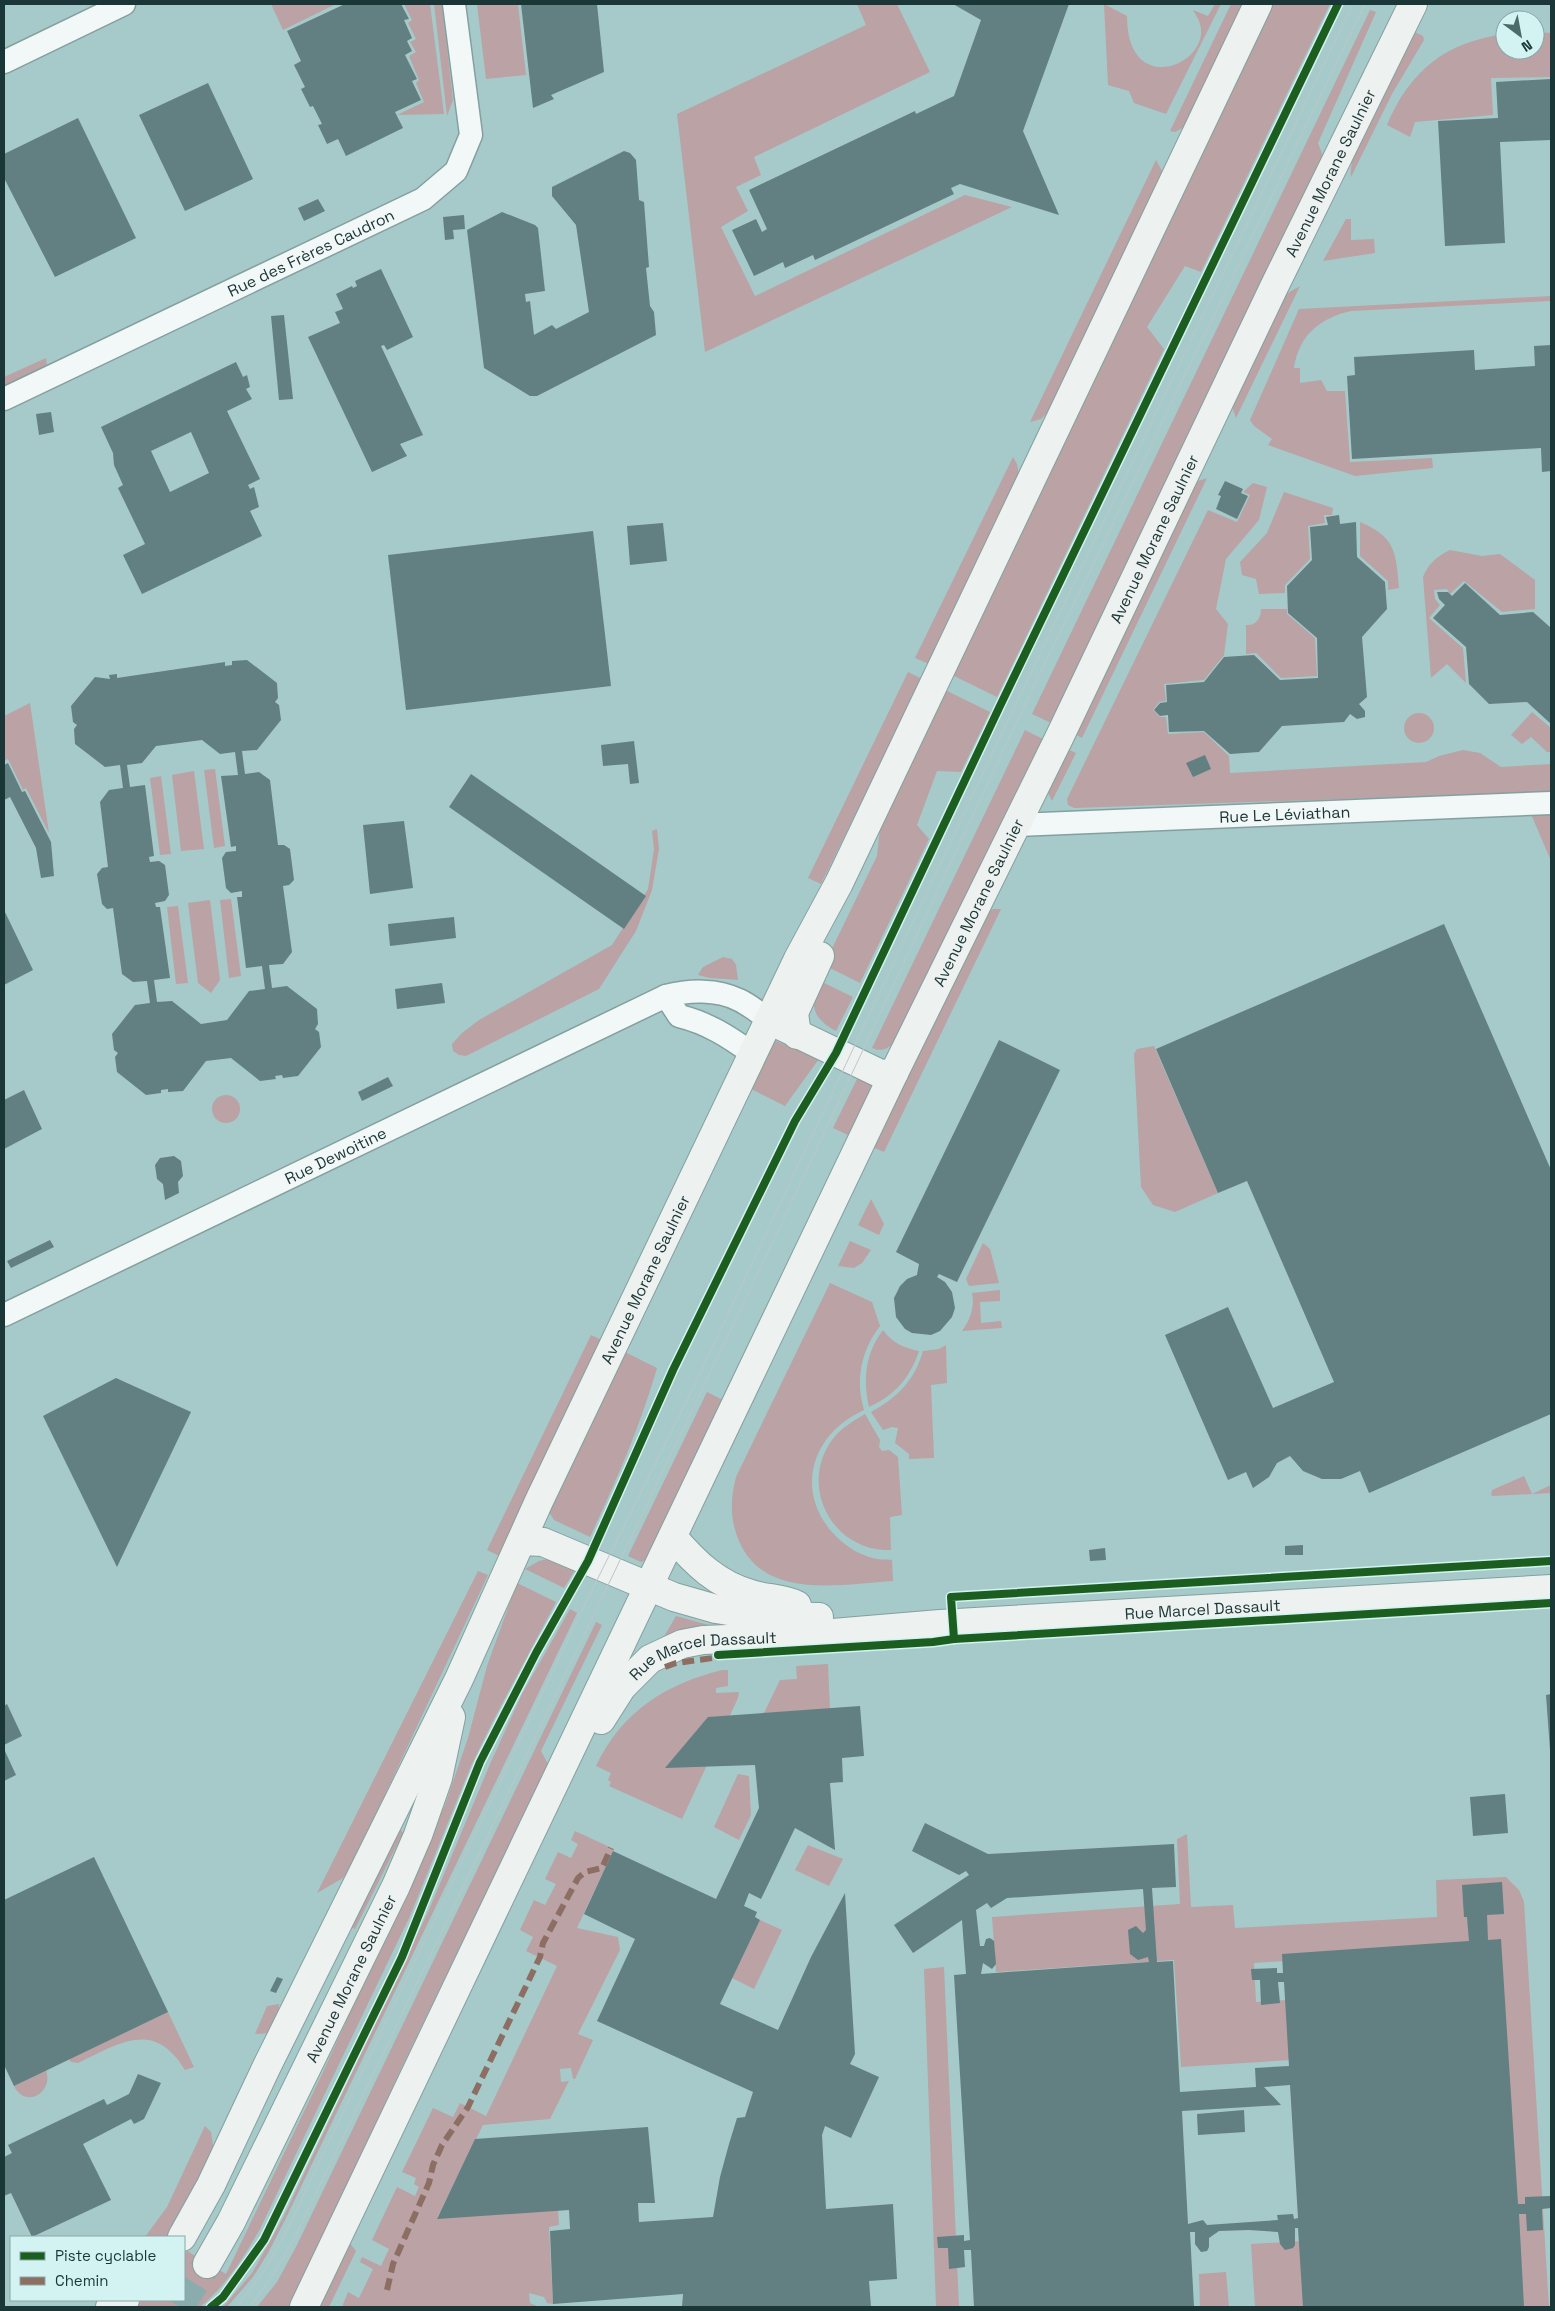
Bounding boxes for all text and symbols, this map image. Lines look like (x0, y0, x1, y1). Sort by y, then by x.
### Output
north arrow (1495, 10, 1545, 60)
text: N (1518, 36, 1536, 56)
street label: Avenue Morane Saulnier (1280, 86, 1381, 261)
street label: Rue des Frères Caudron (224, 204, 398, 302)
street label: Avenue Morane Saulnier (1105, 451, 1204, 627)
street label: Rue Le Léviathan (1219, 801, 1351, 828)
street label: Avenue Morane Saulnier (928, 815, 1029, 990)
street label: Rue Dewoitine (281, 1122, 390, 1189)
street label: Avenue Morane Saulnier (596, 1192, 695, 1367)
street label: Rue Marcel Dassault (1124, 1595, 1281, 1624)
street label: Rue Marcel Dassault (625, 1627, 777, 1685)
street label: Avenue Morane Saulnier (301, 1891, 401, 2066)
legend (10, 2236, 185, 2301)
text: Piste cyclable (55, 2246, 157, 2265)
text: Chemin (55, 2271, 108, 2290)

